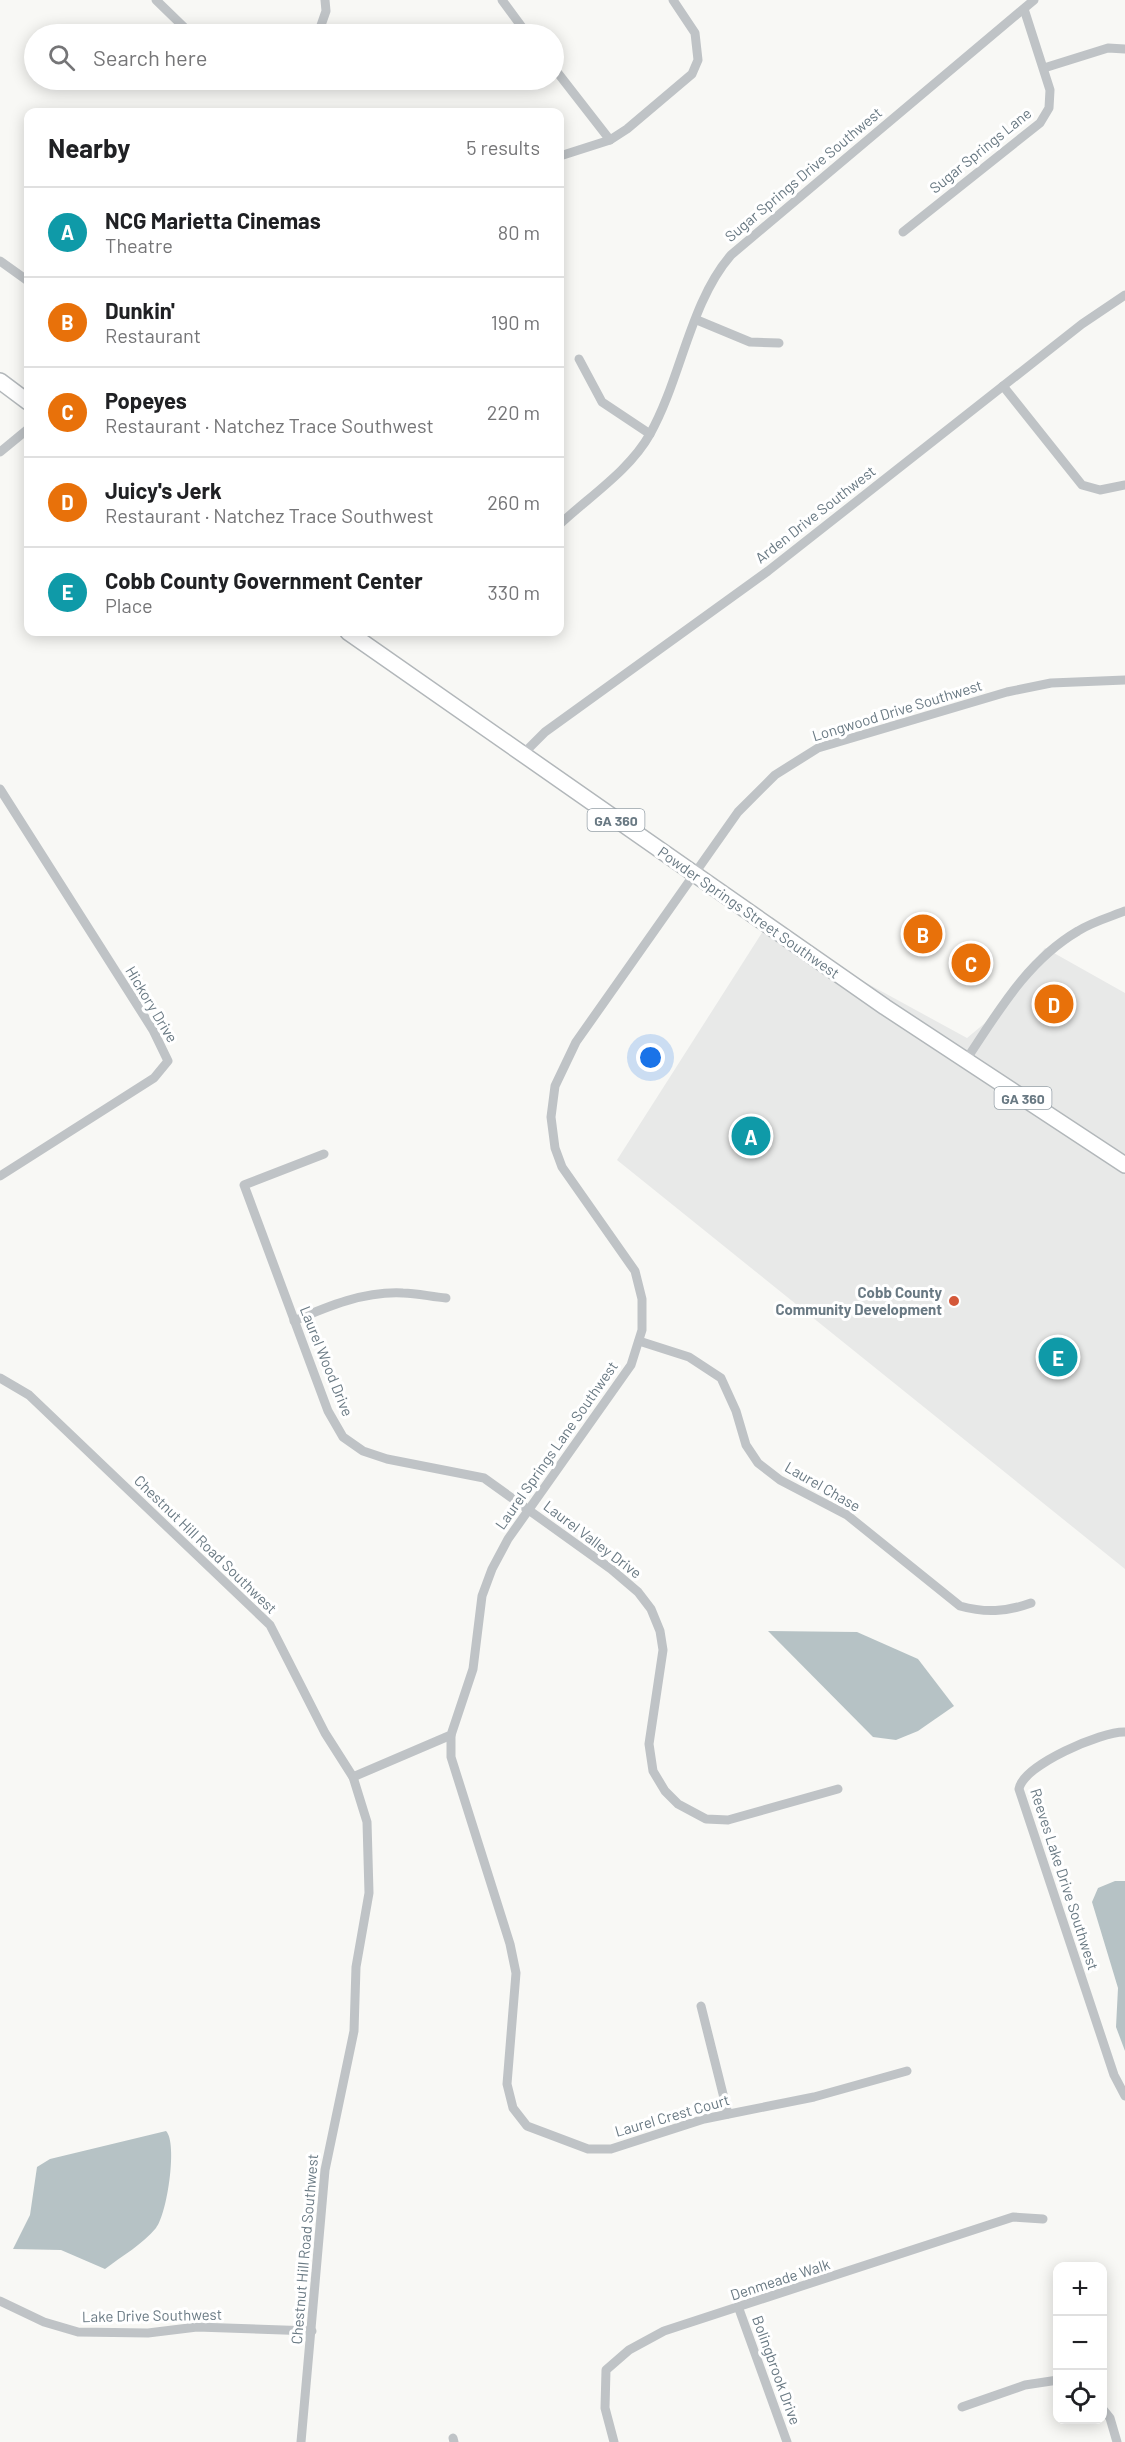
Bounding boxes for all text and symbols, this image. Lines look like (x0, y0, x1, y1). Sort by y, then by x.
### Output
search box (24, 24, 564, 90)
icon: search (45, 41, 78, 74)
text: Search here (93, 44, 207, 70)
street label: Sugar Springs Drive Southwest (721, 103, 885, 245)
street label: Sugar Springs Lane (926, 103, 1034, 197)
text: Nearby (48, 132, 130, 163)
text: 5 results (466, 135, 540, 159)
text: NCG Marietta Cinemas (105, 207, 321, 233)
text: A (61, 220, 74, 244)
text: 80 m (498, 220, 540, 244)
text: Theatre (105, 233, 173, 257)
text: Dunkin' (105, 297, 175, 323)
text: B (61, 310, 74, 334)
text: 190 m (491, 310, 540, 334)
text: Restaurant (105, 323, 201, 347)
text: Popeyes (105, 387, 187, 413)
text: C (61, 400, 74, 424)
text: 220 m (487, 400, 540, 424)
text: Restaurant · Natchez Trace Southwest (105, 413, 434, 437)
street label: Arden Drive Southwest (751, 461, 879, 567)
text: Juicy's Jerk (105, 477, 222, 503)
text: D (61, 490, 74, 514)
text: 260 m (487, 490, 540, 514)
text: Restaurant · Natchez Trace Southwest (105, 503, 434, 527)
text: Cobb County Government Center (105, 567, 423, 593)
text: E (62, 580, 73, 604)
text: 330 m (488, 580, 540, 604)
text: Place (105, 593, 153, 617)
street label: Longwood Drive Southwest (810, 676, 984, 744)
road number: GA 360 (588, 809, 644, 831)
street label: Powder Springs Street Southwest (655, 842, 843, 982)
pin: B (904, 912, 942, 956)
pin: C (952, 940, 990, 986)
street label: Hickory Drive (122, 962, 182, 1046)
pin: D (1034, 982, 1074, 1026)
your location (636, 1043, 665, 1072)
road number: GA 360 (994, 1087, 1052, 1109)
pin: A (732, 1114, 771, 1158)
place label: Cobb County Community Development (775, 1283, 942, 1318)
marker: Cobb County Community Development (947, 1294, 961, 1308)
street label: Laurel Wood Drive (297, 1303, 357, 1419)
pin: E (1038, 1334, 1078, 1380)
street label: Laurel Springs Lane Southwest (491, 1357, 621, 1533)
street label: Laurel Chase (782, 1457, 864, 1515)
street label: Chestnut Hill Road Southwest (131, 1471, 281, 1617)
street label: Laurel Valley Drive (541, 1496, 645, 1582)
street label: Reeves Lake Drive Southwest (1027, 1786, 1103, 1972)
street label: Laurel Crest Court (613, 2090, 731, 2140)
street label: Chestnut Hill Road Southwest (287, 2153, 321, 2345)
street label: Denmeade Walk (728, 2254, 832, 2304)
map controls (1053, 2262, 1107, 2424)
button: + (1053, 2262, 1107, 2316)
street label: Lake Drive Southwest (82, 2305, 222, 2325)
street label: Bolingbrook Drive (749, 2313, 805, 2427)
button: − (1053, 2316, 1107, 2370)
button: locate (1053, 2370, 1107, 2424)

